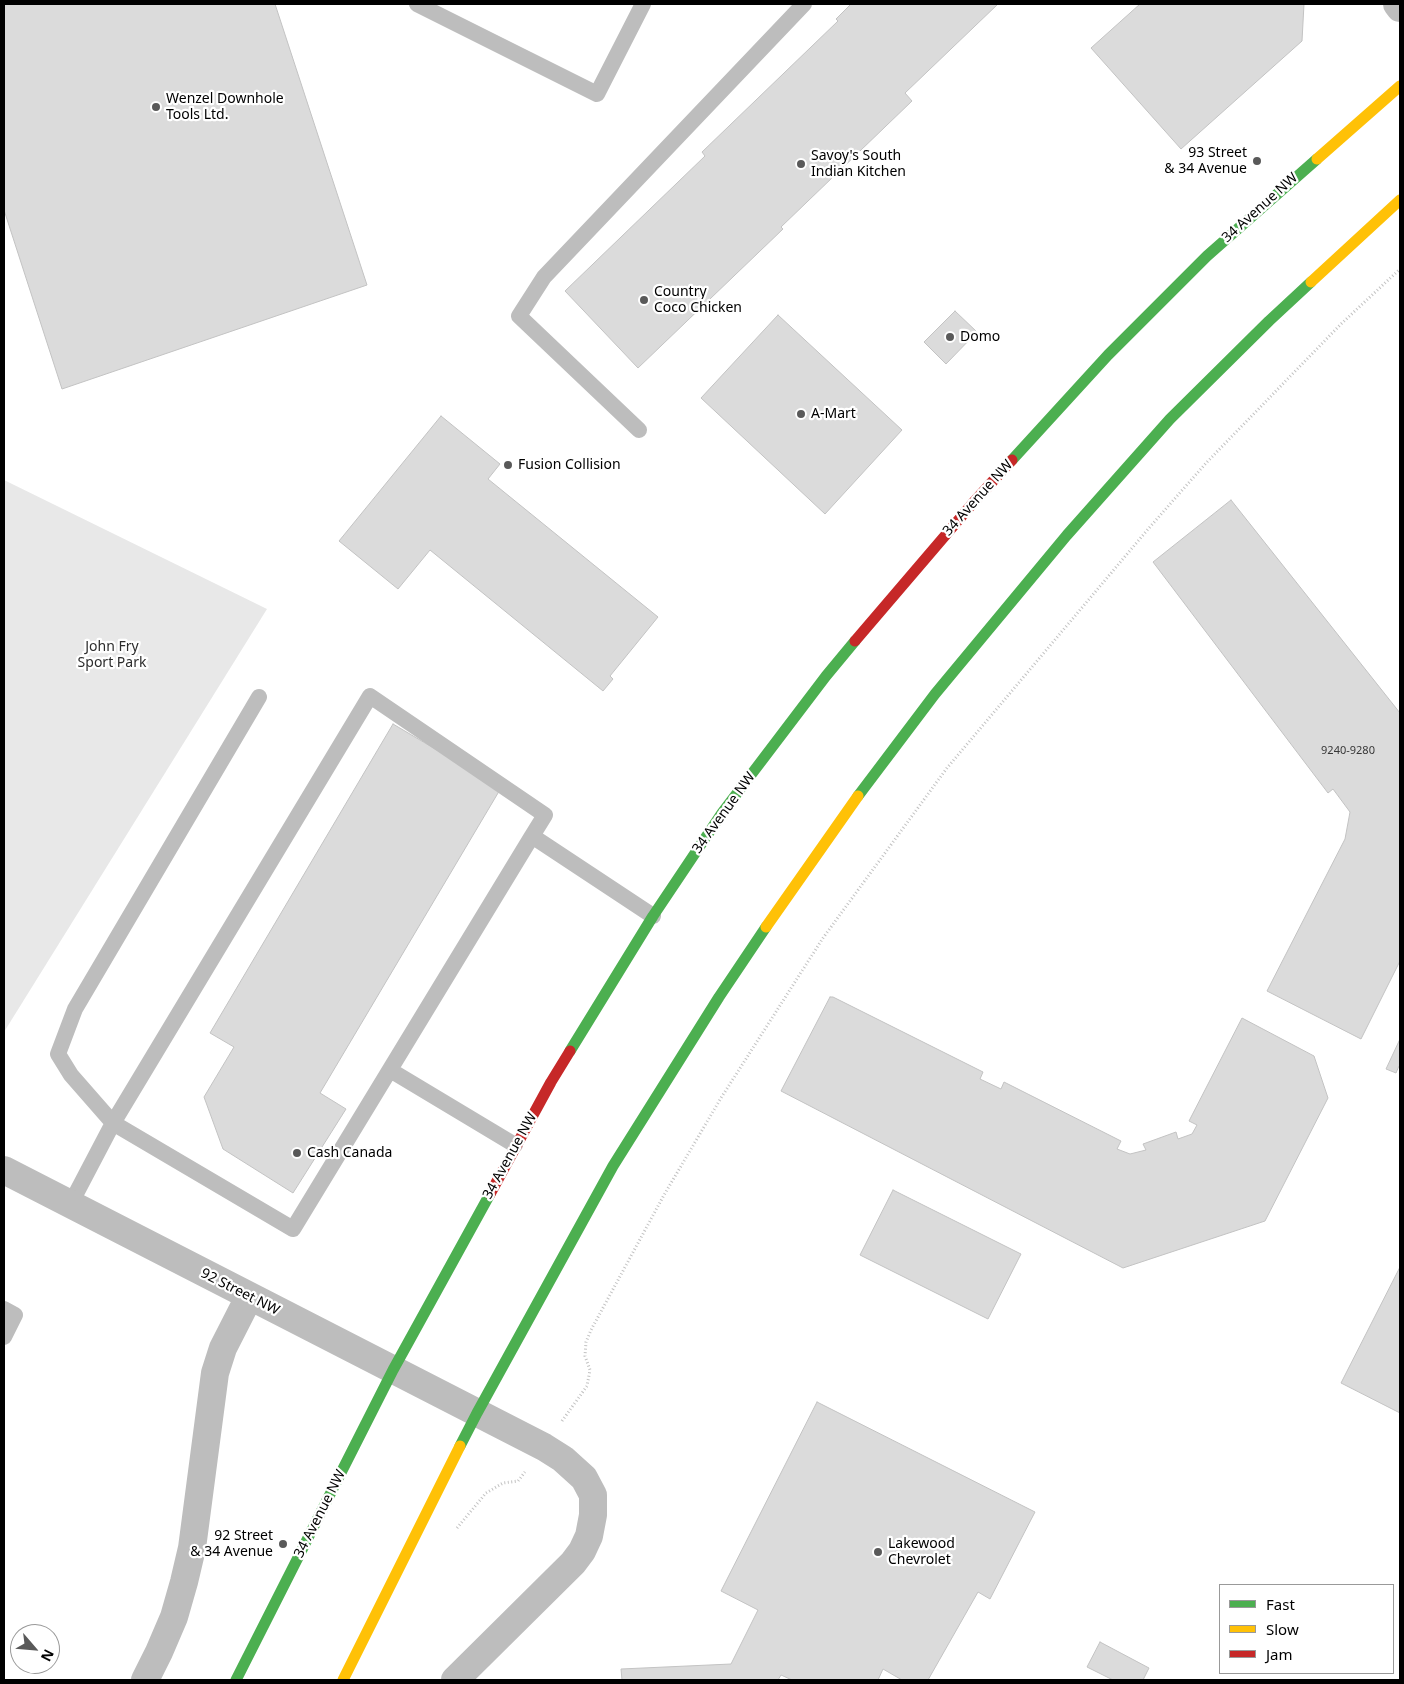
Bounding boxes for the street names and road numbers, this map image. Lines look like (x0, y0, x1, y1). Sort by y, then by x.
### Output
street label: 34 Avenue NW (1219, 170, 1301, 246)
street label: 34 Avenue NW (940, 457, 1016, 539)
street label: 34 Avenue NW (689, 769, 759, 857)
street label: 34 Avenue NW (479, 1110, 541, 1202)
street label: 92 Street NW (198, 1265, 282, 1319)
street label: 34 Avenue NW (291, 1467, 349, 1561)

